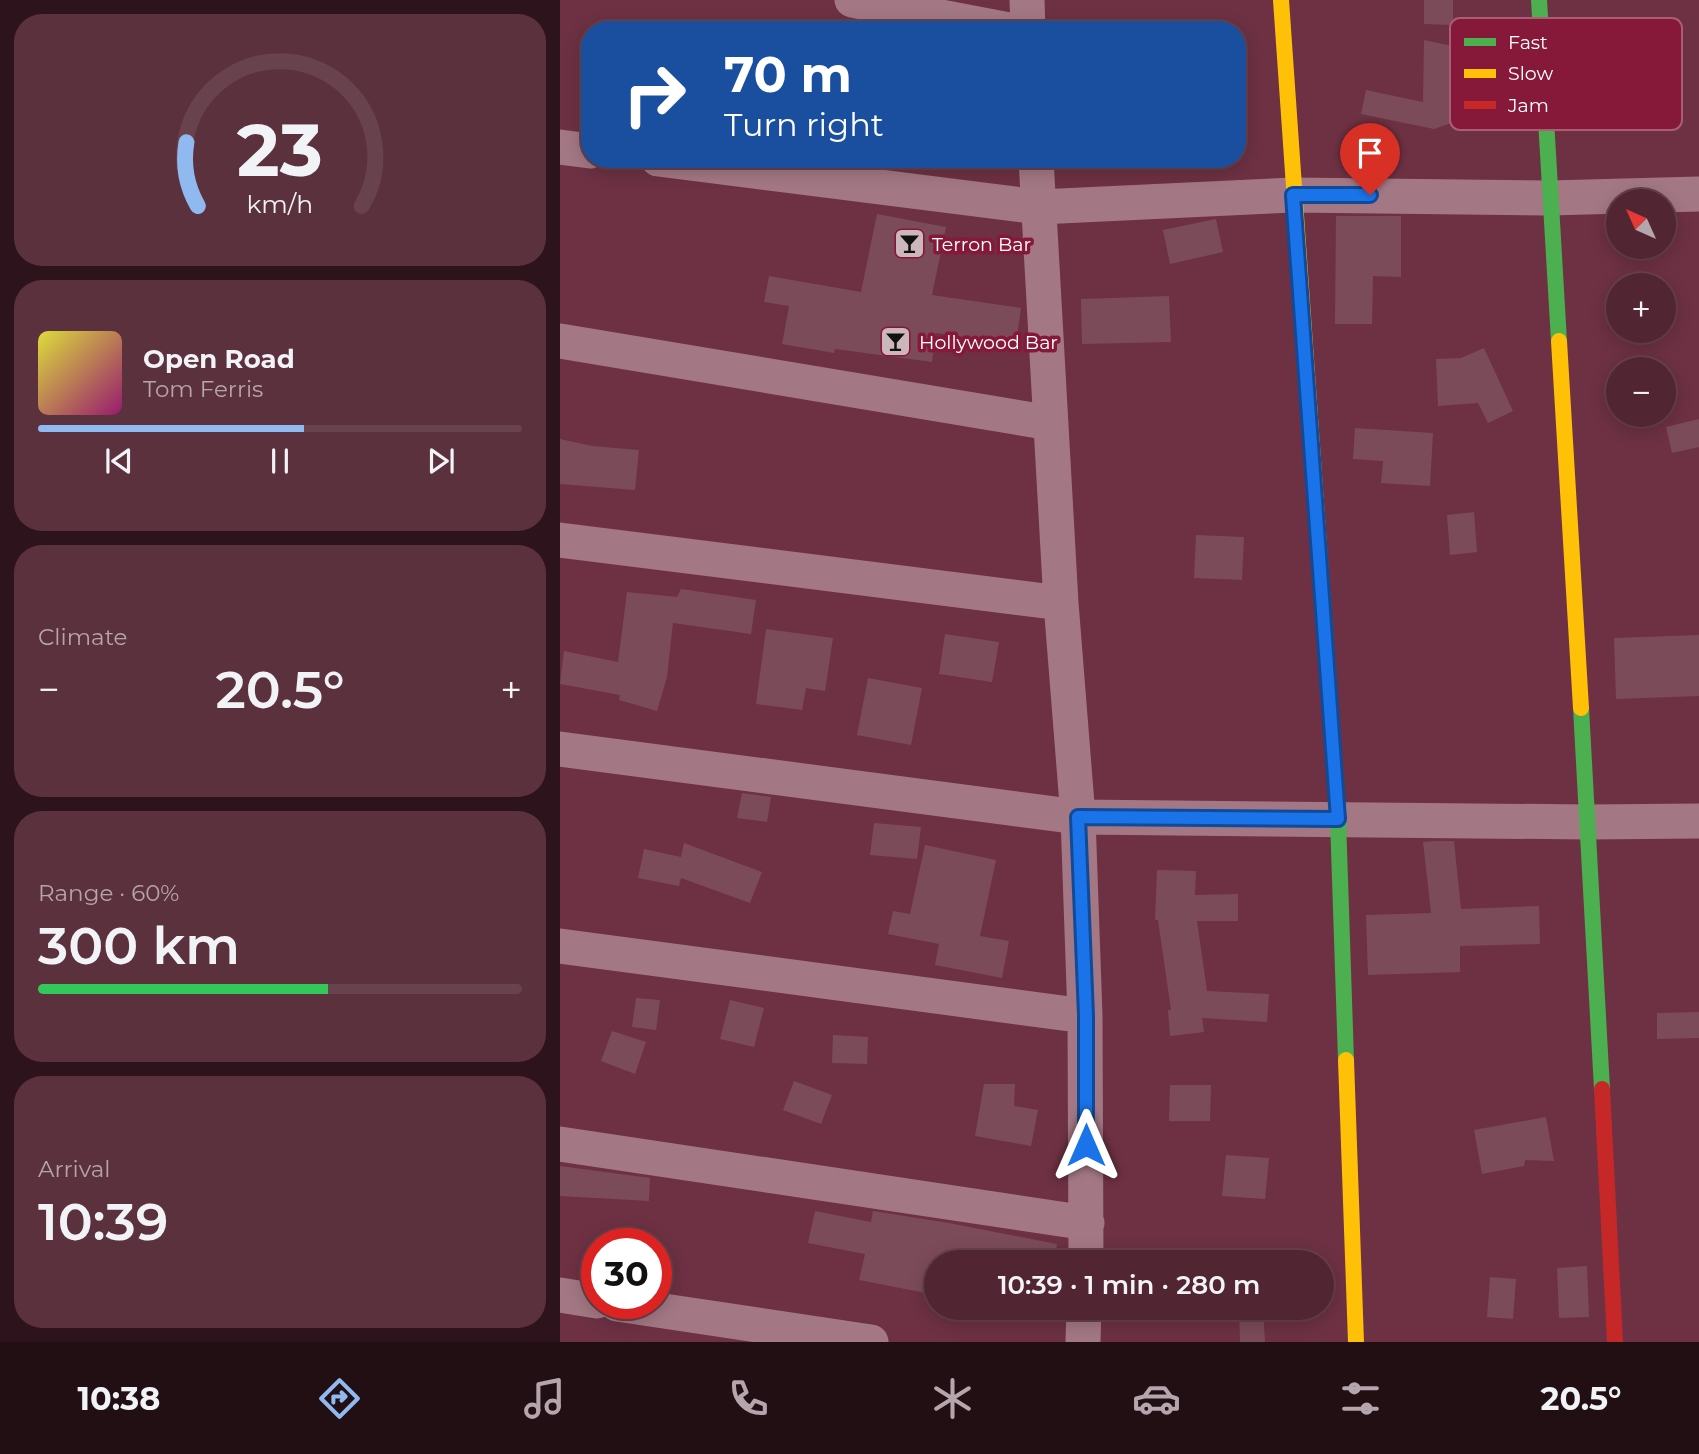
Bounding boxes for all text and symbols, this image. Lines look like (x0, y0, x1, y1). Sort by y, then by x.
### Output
legend (1450, 18, 1682, 130)
text: Fast (1508, 31, 1548, 54)
text: 70 m (724, 45, 852, 104)
icon: right (609, 49, 700, 140)
text: Slow (1508, 62, 1553, 85)
text: Jam (1507, 94, 1549, 117)
text: Turn right (724, 105, 884, 144)
text: 23 (237, 106, 323, 194)
pin (1340, 123, 1400, 195)
icon: arrive (1351, 134, 1389, 172)
text: km/h (247, 189, 313, 219)
north arrow (1606, 189, 1676, 259)
map controls (1606, 189, 1676, 427)
bar icon: Terron Bar (892, 227, 926, 261)
place label: Terron Bar (932, 233, 1031, 256)
button: + (1606, 273, 1676, 343)
bar icon: Hollywood Bar (879, 325, 913, 359)
place label: Hollywood Bar (919, 331, 1058, 354)
text: Open Road (143, 343, 295, 375)
button: − (1606, 357, 1676, 427)
text: Tom Ferris (143, 375, 263, 403)
icon: previous (100, 442, 138, 480)
icon: pause (261, 442, 299, 480)
icon: next (422, 442, 460, 480)
text: Climate (38, 623, 127, 651)
text: 20.5° (216, 658, 344, 721)
text: − (38, 666, 60, 713)
text: + (500, 666, 522, 713)
text: Range · 60% (38, 879, 179, 907)
text: 300 km (38, 914, 240, 977)
position arrow (1049, 1108, 1123, 1182)
text: Arrival (38, 1155, 111, 1183)
text: 10:39 (38, 1190, 168, 1253)
speed limit sign: 30 (581, 1228, 672, 1319)
text: 10:39 · 1 min · 280 m (998, 1269, 1260, 1301)
icon: directions (315, 1374, 364, 1423)
icon: music (520, 1374, 569, 1423)
icon: phone (724, 1374, 773, 1423)
icon: climate (928, 1374, 977, 1423)
icon: car (1132, 1374, 1181, 1423)
icon: filters (1336, 1374, 1385, 1423)
text: 10:38 (78, 1379, 160, 1418)
text: 20.5° (1541, 1379, 1621, 1418)

